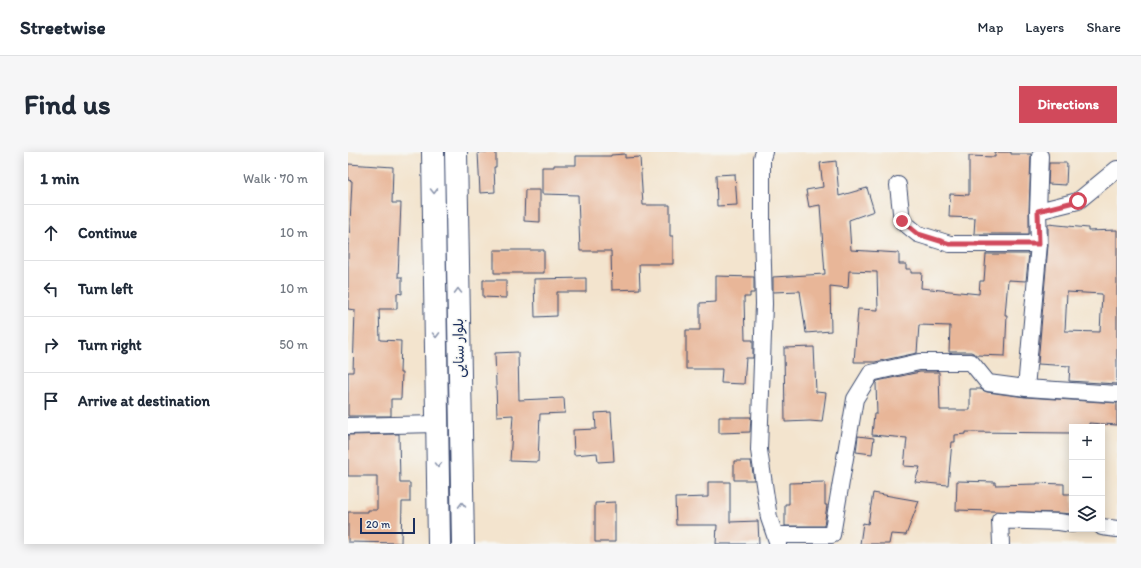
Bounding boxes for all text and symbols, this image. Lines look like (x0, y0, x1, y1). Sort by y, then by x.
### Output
text: Streetwise (20, 16, 106, 39)
text: Map (978, 19, 1003, 36)
text: Layers (1025, 19, 1064, 36)
text: Share (1086, 19, 1121, 36)
button: Directions (1019, 86, 1117, 123)
text: Find us (24, 87, 111, 121)
text: 1 min (40, 168, 79, 188)
text: Walk · 70 m (243, 171, 308, 186)
one-way arrow (429, 188, 438, 194)
route start (1069, 192, 1087, 210)
route end (893, 212, 911, 230)
icon: ahead (40, 222, 62, 244)
text: Continue (78, 224, 137, 242)
text: 10 m (280, 225, 308, 240)
icon: left (40, 278, 62, 300)
text: Turn left (78, 280, 133, 298)
text: 10 m (280, 281, 308, 296)
one-way arrow (454, 288, 463, 294)
street label: بلوار سنایی (450, 318, 468, 378)
one-way arrow (432, 332, 440, 338)
icon: right (40, 334, 62, 356)
text: Turn right (78, 336, 142, 354)
text: 50 m (279, 337, 308, 352)
icon: arrive (40, 390, 62, 412)
text: Arrive at destination (78, 392, 210, 410)
map controls (1069, 424, 1105, 532)
button: + (1069, 424, 1105, 460)
button: − (1069, 460, 1105, 496)
one-way arrow (434, 462, 442, 468)
button: layers (1069, 496, 1105, 532)
one-way arrow (458, 502, 467, 508)
scale bar (360, 516, 415, 535)
text: 20 m (366, 518, 390, 531)

